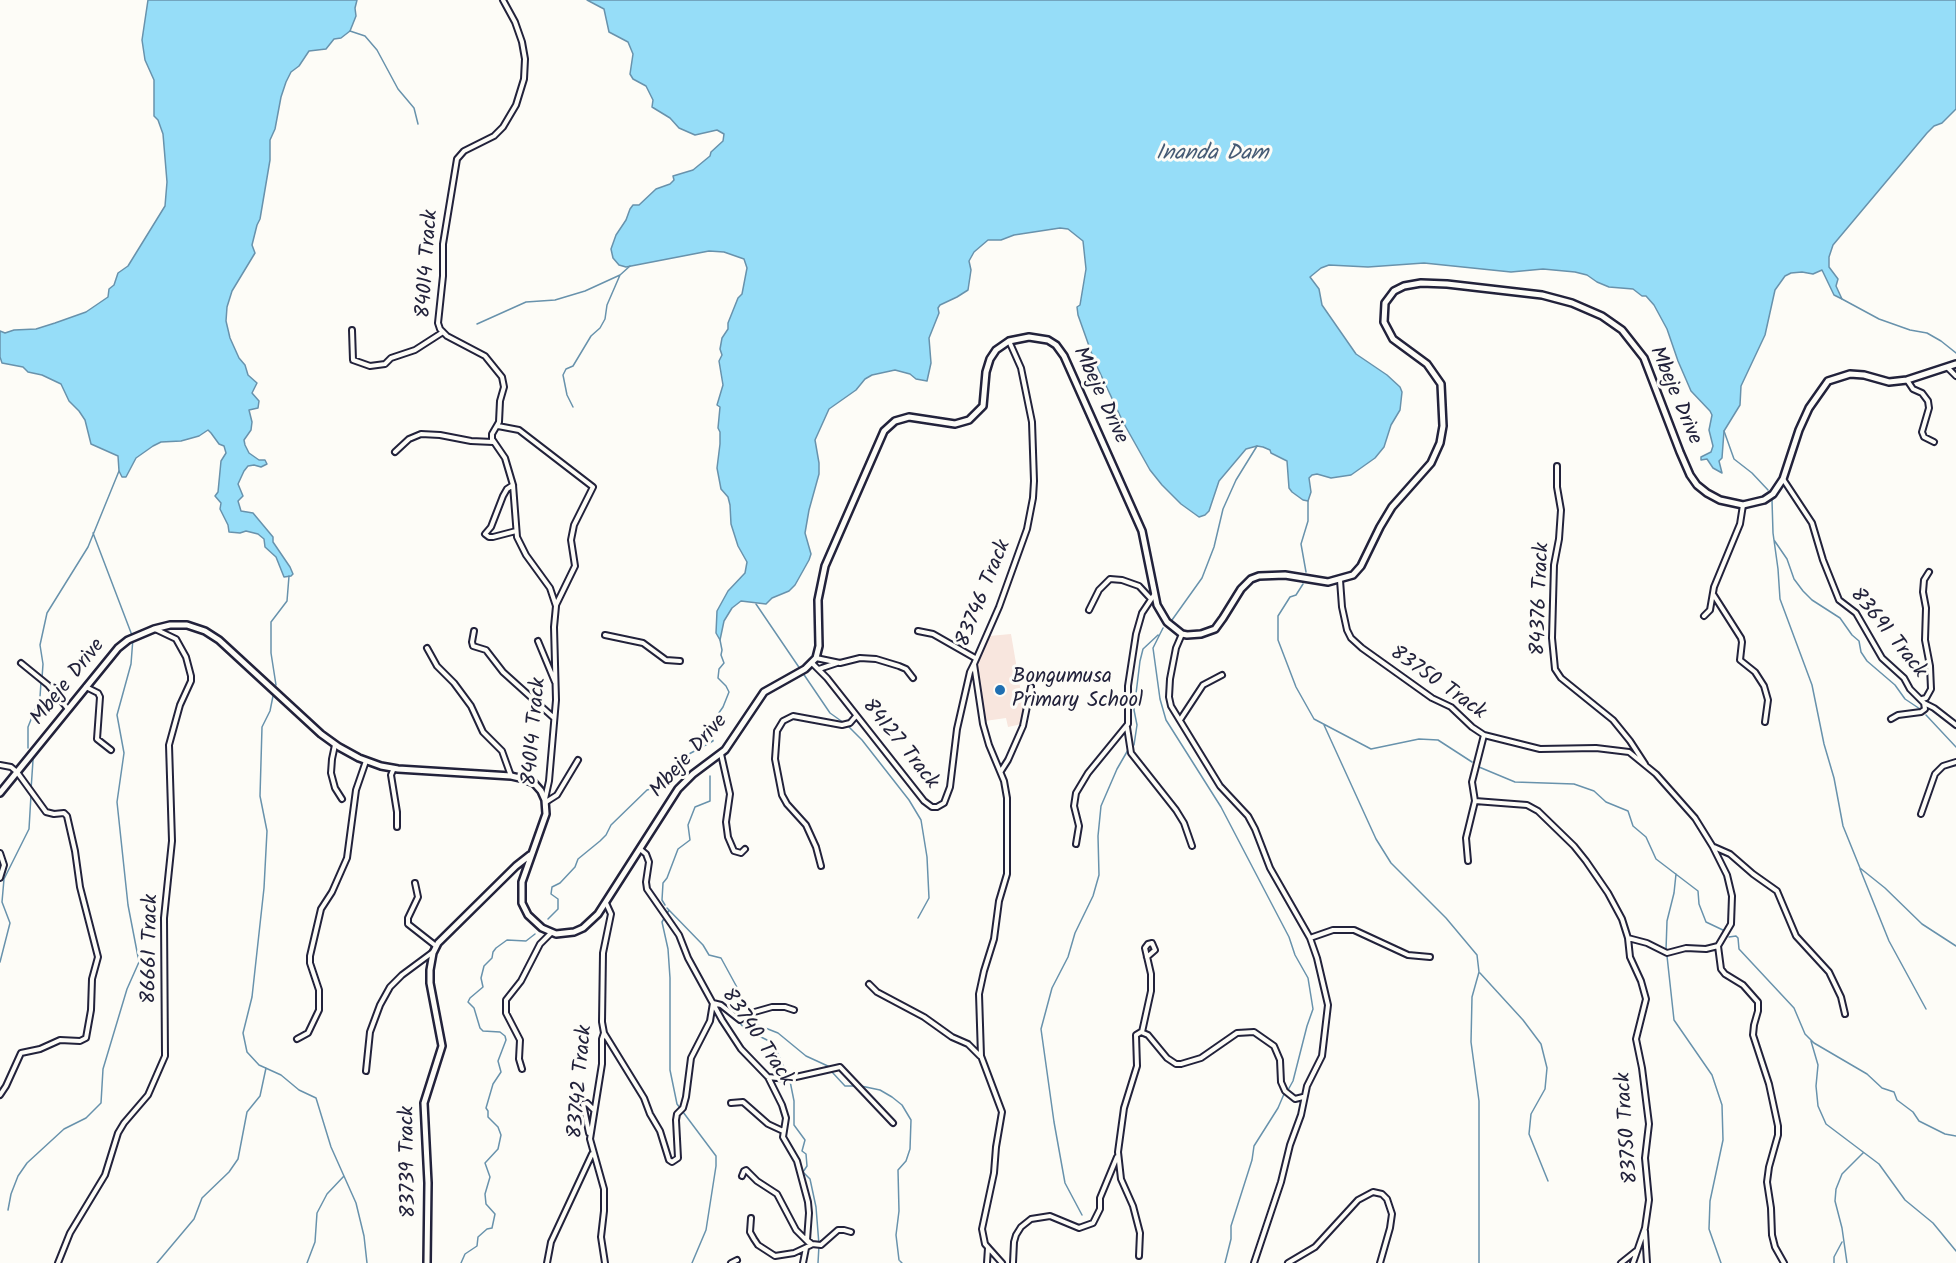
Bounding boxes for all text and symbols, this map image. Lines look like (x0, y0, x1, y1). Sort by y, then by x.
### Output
water label: Inanda Dam (1156, 142, 1268, 168)
street label: 84014 Track (413, 209, 445, 319)
street label: Mbeje Drive (1642, 343, 1706, 449)
street label: Mbeje Drive (1066, 344, 1132, 448)
street label: 83746 Track (952, 537, 1018, 651)
street label: 84376 Track (1527, 542, 1557, 656)
street label: 83691 Track (1843, 584, 1931, 684)
street label: Mbeje Drive (26, 635, 112, 731)
street label: 83750 Track (1384, 642, 1490, 726)
place label: Bongumusa Primary School (1012, 665, 1143, 715)
street label: 84014 Track (519, 677, 553, 787)
marker: Bongumusa Primary School (993, 683, 1007, 697)
street label: 84127 Track (855, 695, 943, 795)
street label: Mbeje Drive (646, 710, 734, 804)
street label: 86661 Track (138, 894, 166, 1004)
street label: 83740 Track (714, 985, 798, 1091)
street label: 83742 Track (564, 1024, 600, 1140)
street label: 83750 Track (1613, 1071, 1645, 1185)
street label: 83739 Track (396, 1106, 424, 1218)

